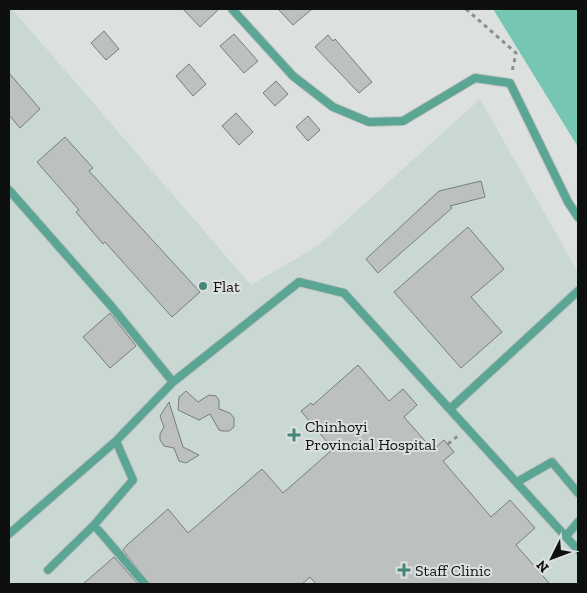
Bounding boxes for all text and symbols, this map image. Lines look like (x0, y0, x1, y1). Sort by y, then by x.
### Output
place label: Flat (213, 277, 240, 296)
marker: Flat (197, 280, 209, 292)
place label: Chinhoyi Provincial Hospital (305, 417, 436, 454)
marker: Chinhoyi Provincial Hospital (287, 428, 301, 442)
north arrow (527, 533, 577, 583)
text: N (533, 556, 553, 576)
place label: Staff Clinic (415, 561, 491, 580)
marker: Staff Clinic (397, 563, 411, 577)

